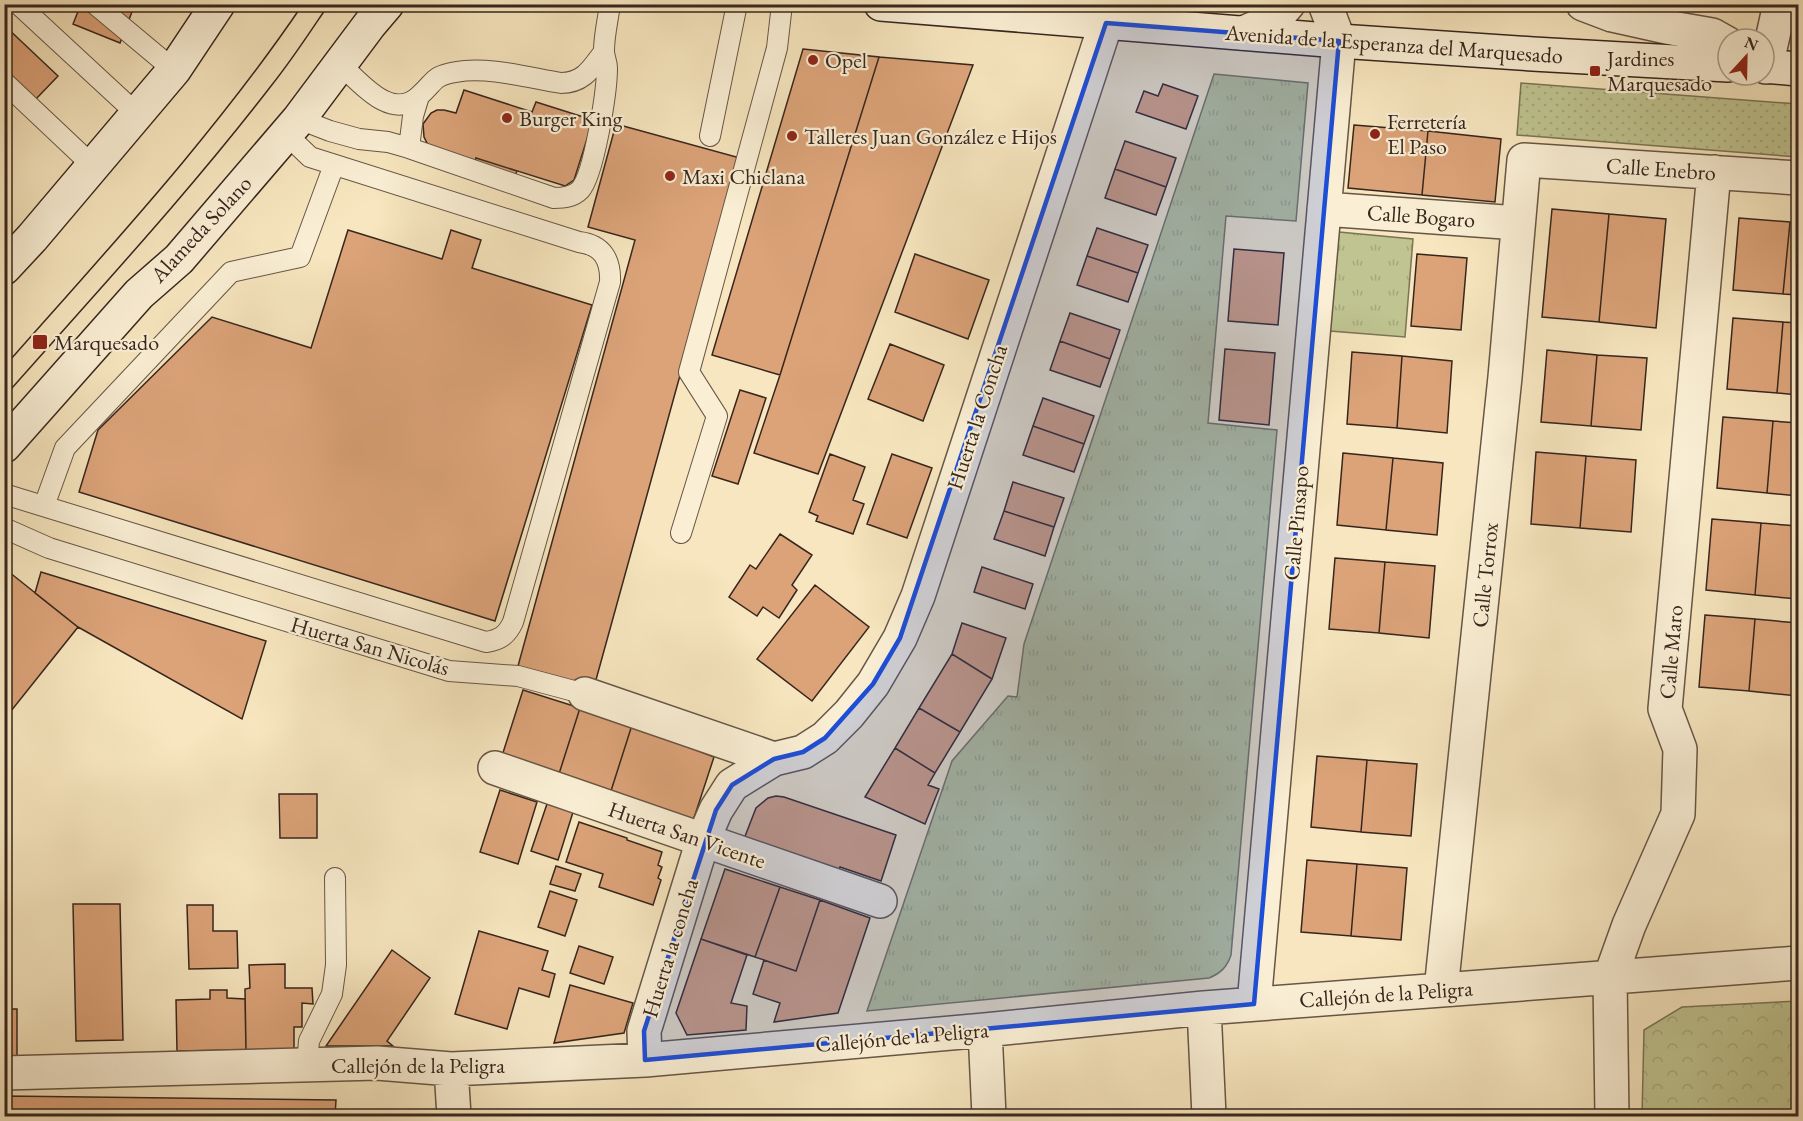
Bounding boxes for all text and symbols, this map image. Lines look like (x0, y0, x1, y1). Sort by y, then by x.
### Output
street label: Avenida de la Esperanza del Marquesado (1223, 18, 1564, 70)
north arrow (1716, 27, 1776, 87)
text: N (1741, 31, 1761, 56)
place label: Jardines Marquesado (1605, 44, 1712, 98)
place label: Opel (825, 46, 867, 75)
marker: Opel (806, 53, 820, 67)
marker: Jardines Marquesado (1588, 64, 1602, 78)
place label: Burger King (519, 104, 623, 133)
place label: Ferretería El Paso (1387, 107, 1467, 161)
marker: Burger King (500, 111, 514, 125)
place label: Talleres Juan González e Hijos (804, 122, 1057, 151)
marker: Ferretería El Paso (1368, 127, 1382, 141)
marker: Talleres Juan González e Hijos (785, 129, 799, 143)
street label: Calle Enebro (1605, 151, 1717, 187)
place label: Maxi Chiclana (682, 162, 805, 191)
street label: Alameda Solano (143, 169, 258, 290)
marker: Maxi Chiclana (663, 169, 677, 183)
street label: Calle Bogaro (1366, 198, 1476, 234)
place label: Marquesado (54, 328, 159, 357)
marker: Marquesado (31, 333, 49, 351)
street label: Huerta la Concha (940, 340, 1014, 493)
street label: Calle Pinsapo (1277, 464, 1315, 582)
street label: Calle Torrox (1465, 520, 1505, 629)
street label: Calle Maro (1652, 604, 1690, 700)
street label: Huerta San Nicolás (287, 610, 453, 682)
street label: Huerta San Vicente (605, 795, 770, 876)
street label: Huerta la concha (635, 875, 705, 1021)
street label: Callejón de la Peligra (1298, 973, 1474, 1015)
street label: Callejón de la Peligra (814, 1015, 990, 1059)
street label: Callejón de la Peligra (331, 1051, 505, 1080)

